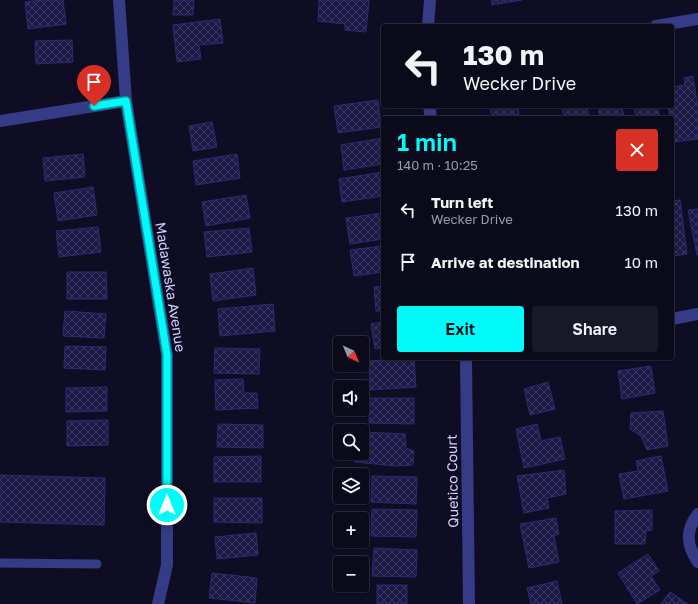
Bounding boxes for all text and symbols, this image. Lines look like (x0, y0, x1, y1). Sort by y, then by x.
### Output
text: 130 m (463, 38, 544, 71)
icon: left (397, 40, 449, 92)
pin (77, 65, 111, 106)
icon: arrive (83, 71, 105, 93)
text: Wecker Drive (463, 72, 576, 94)
text: 1 min (397, 127, 457, 156)
button: close (616, 129, 658, 171)
text: 140 m · 10:25 (397, 157, 478, 173)
text: Turn left (431, 193, 493, 211)
icon: left (397, 199, 419, 221)
text: 130 m (616, 201, 658, 219)
text: Wecker Drive (431, 211, 513, 227)
street label: Madawaska Avenue (152, 221, 190, 353)
icon: arrive (397, 251, 419, 273)
text: Arrive at destination (431, 253, 580, 271)
text: 10 m (624, 253, 658, 271)
button: Exit (397, 306, 524, 352)
button: Share (532, 306, 658, 352)
north arrow (333, 336, 369, 372)
map controls (333, 336, 369, 592)
button: sound (333, 380, 369, 416)
button: search (333, 424, 369, 460)
street label: Quetico Court (443, 434, 461, 528)
button: layers (333, 468, 369, 504)
position arrow (146, 484, 188, 526)
button: + (333, 512, 369, 548)
button: − (333, 556, 369, 592)

